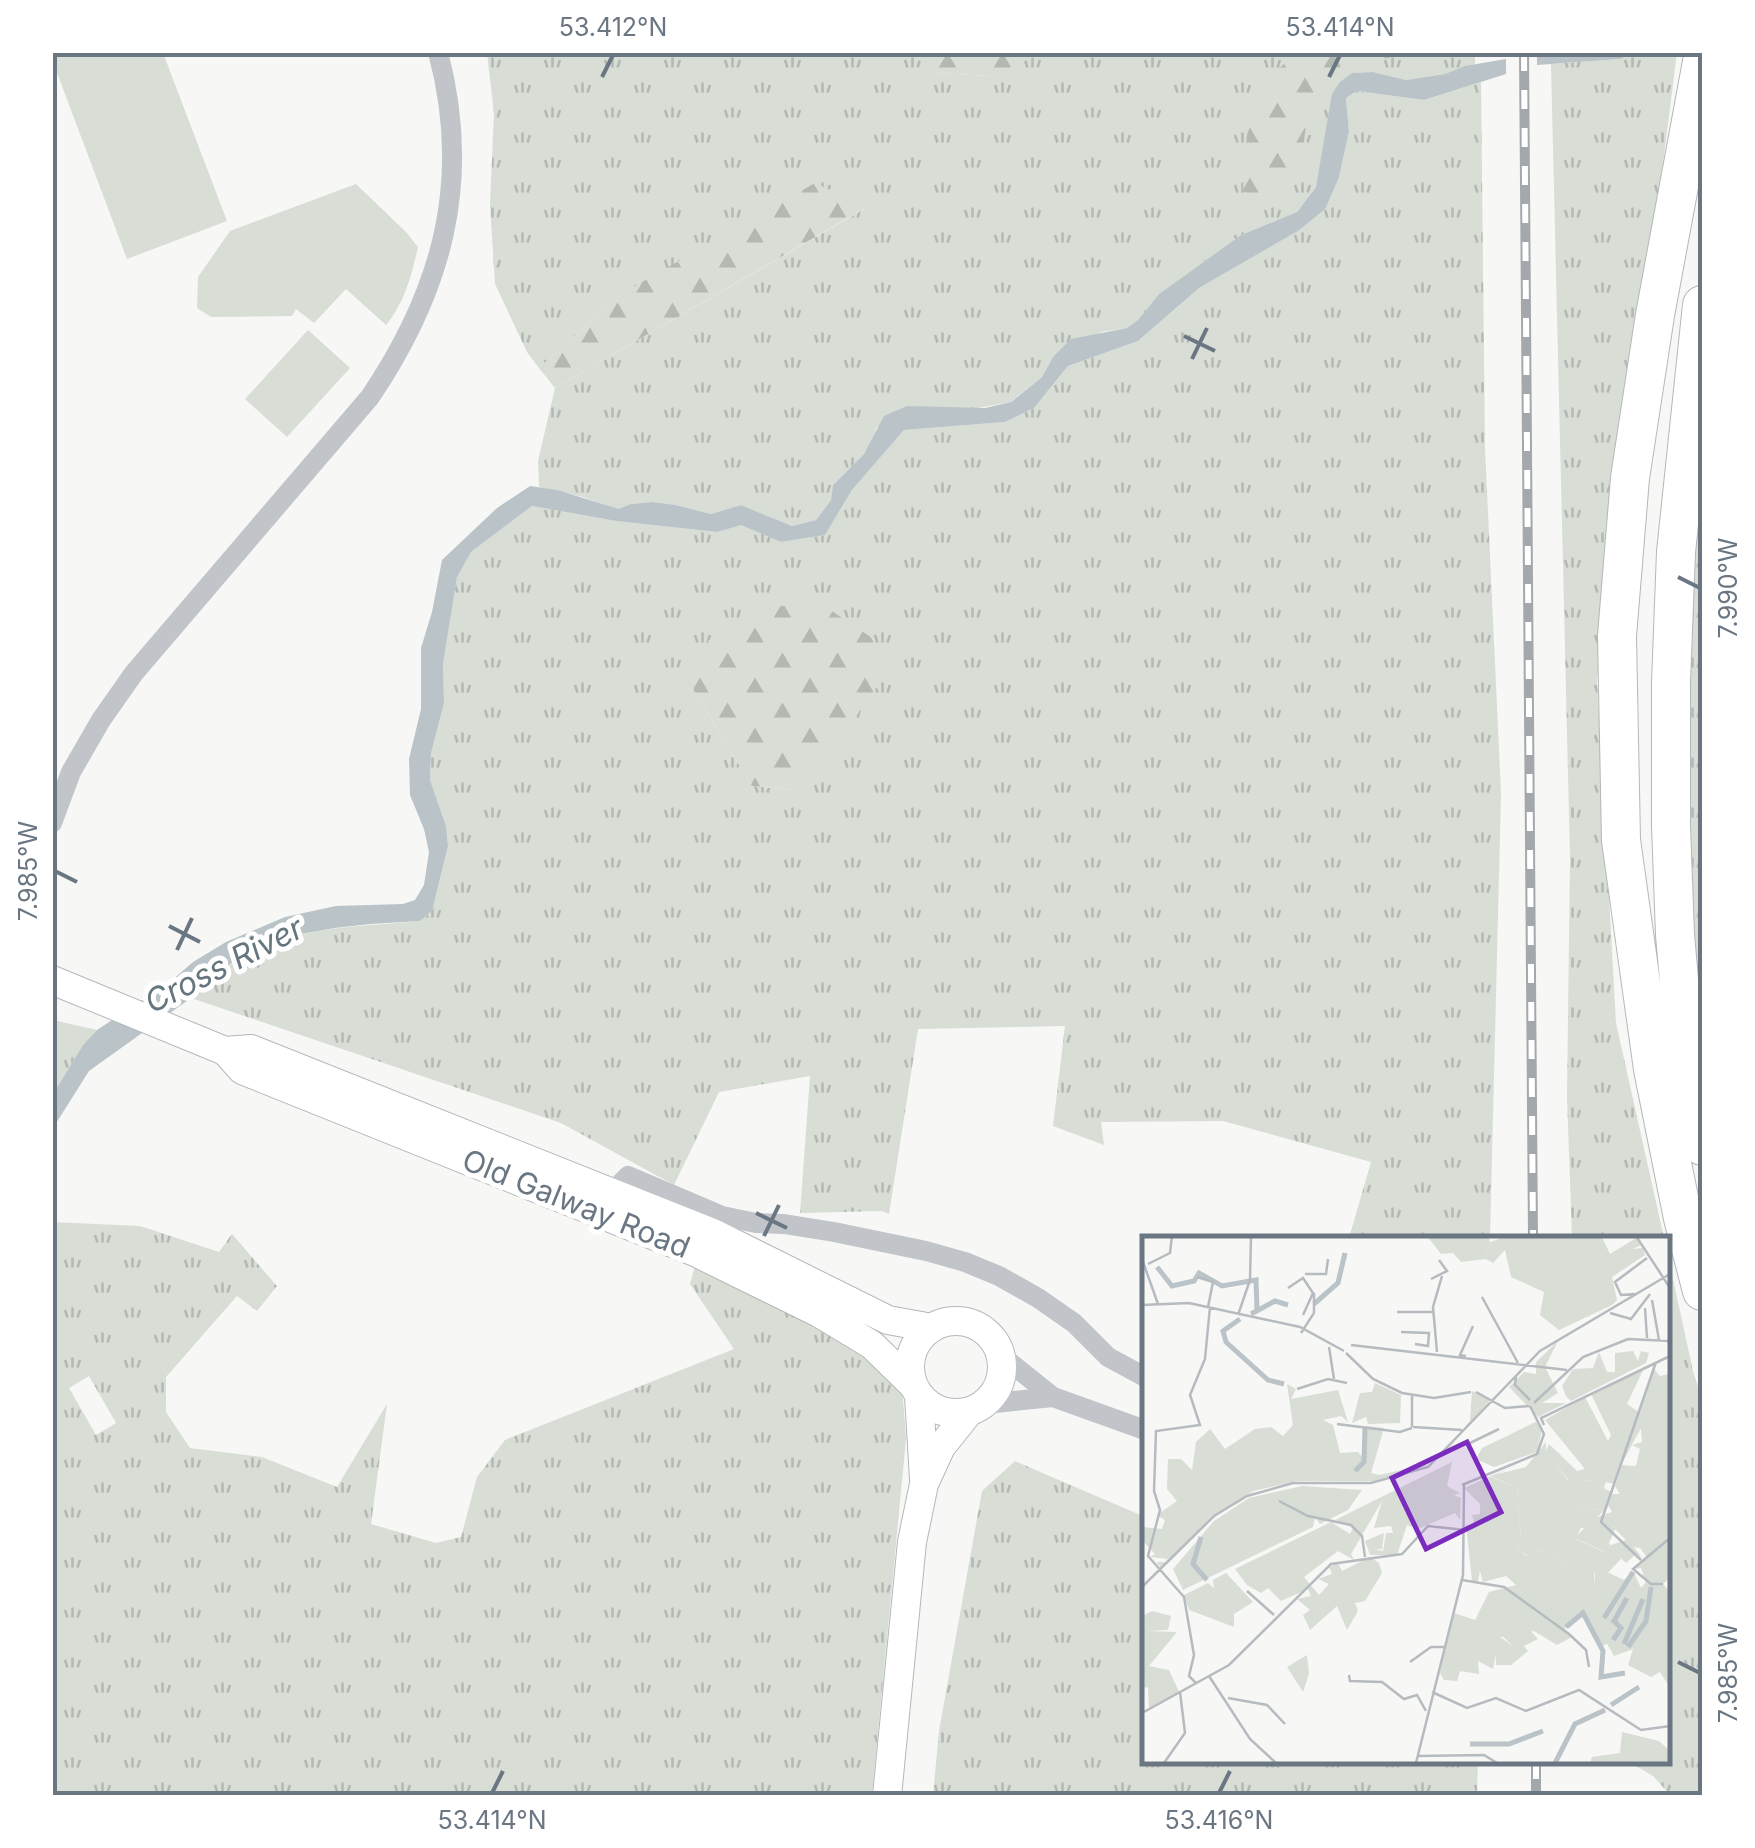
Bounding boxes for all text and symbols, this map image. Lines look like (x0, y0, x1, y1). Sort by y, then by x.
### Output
text: 53.412°N (559, 12, 667, 42)
text: 53.414°N (1286, 12, 1395, 42)
text: 7.990°W (1713, 538, 1743, 638)
text: 7.985°W (13, 821, 43, 921)
water label: Cross River (138, 907, 311, 1021)
street label: Old Galway Road (457, 1141, 695, 1265)
inset map (1142, 1236, 1670, 1763)
text: 7.985°W (1713, 1623, 1743, 1723)
text: 53.414°N (438, 1805, 547, 1835)
text: 53.416°N (1165, 1805, 1273, 1835)

